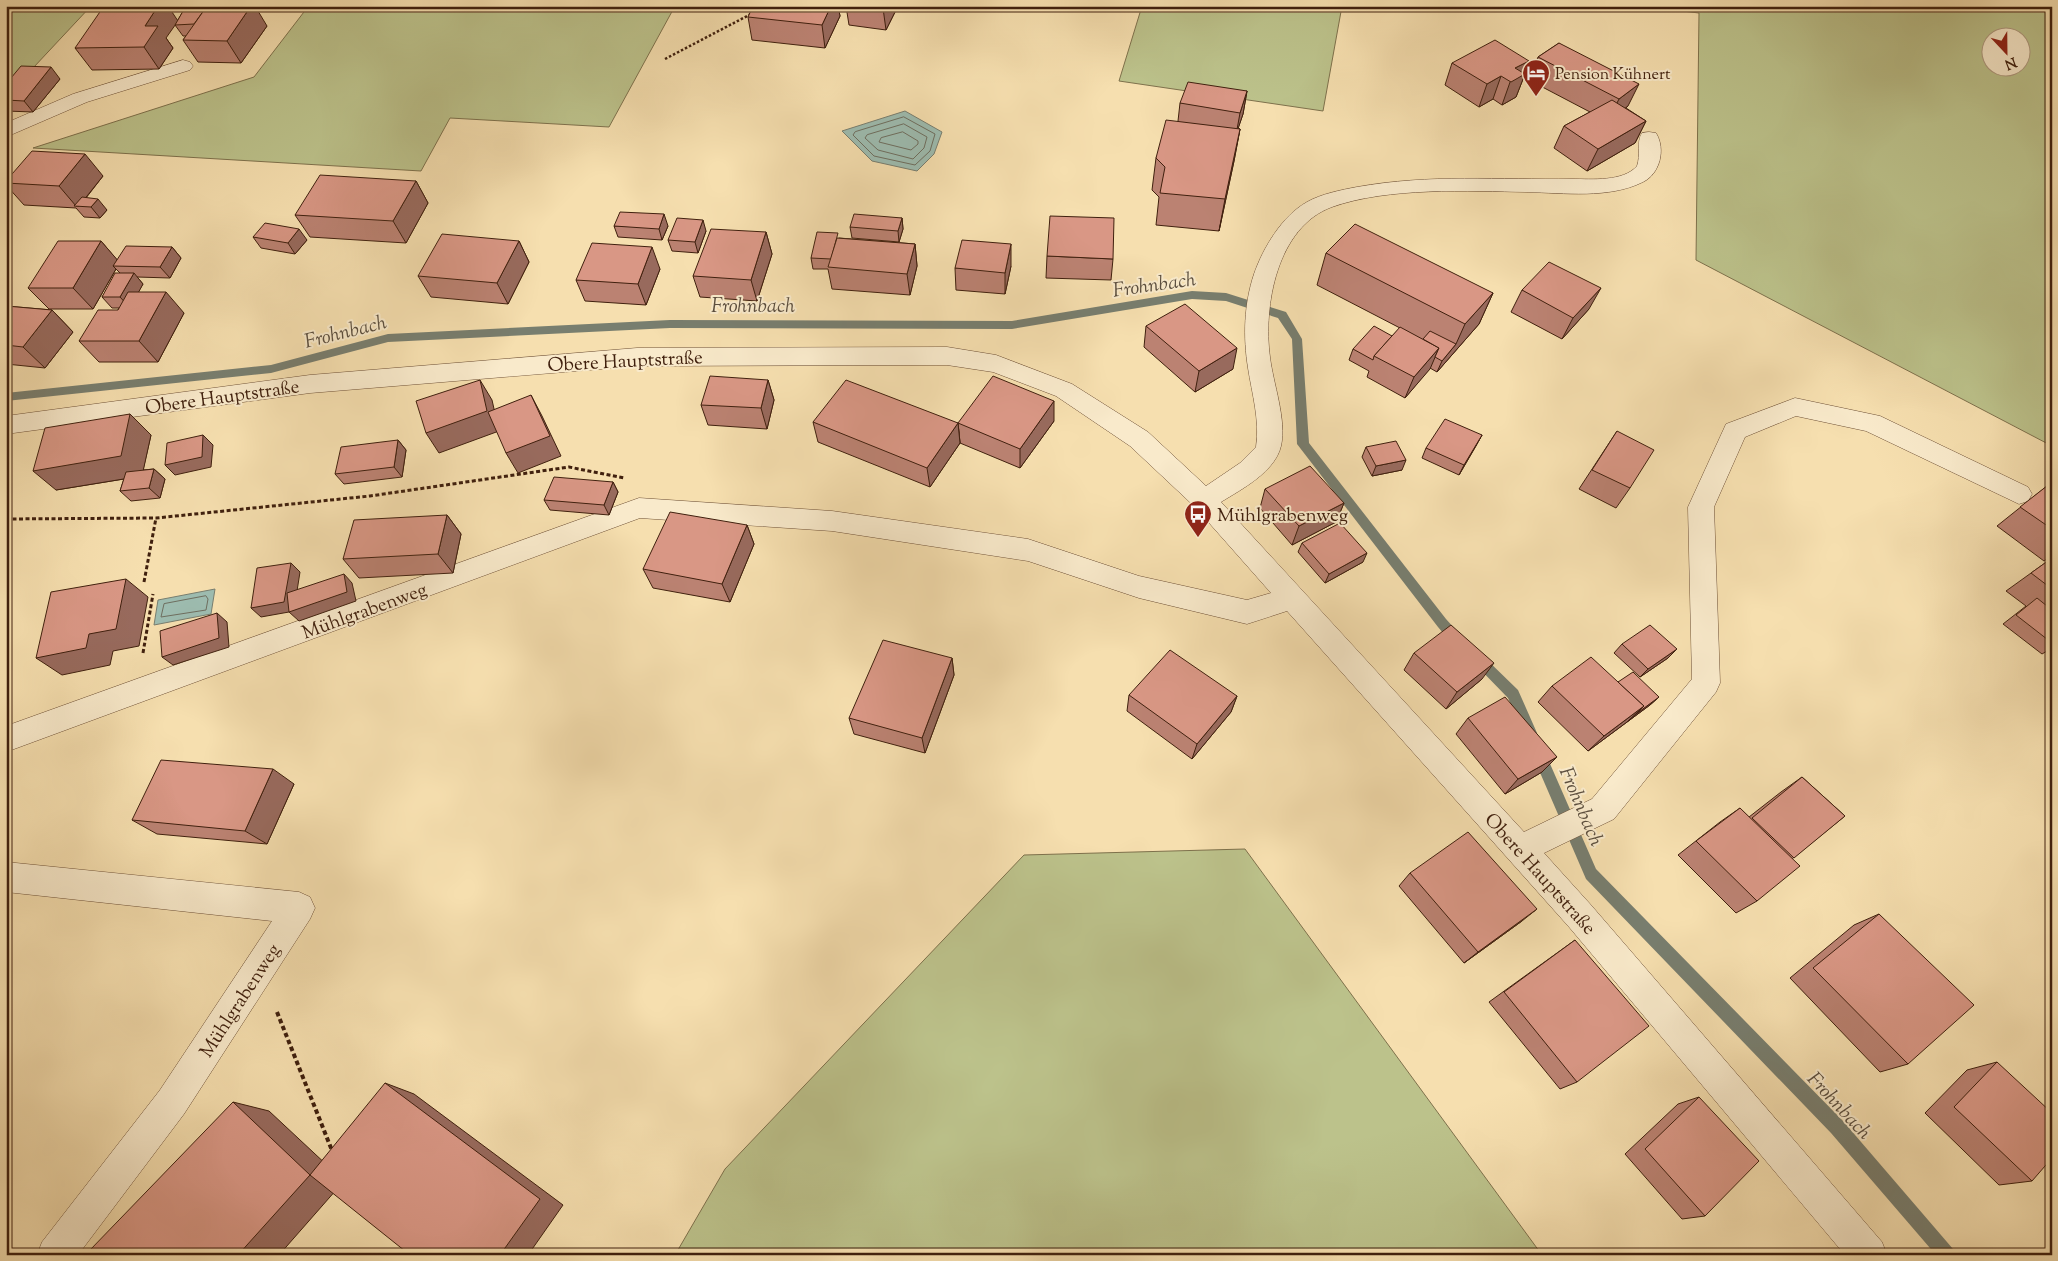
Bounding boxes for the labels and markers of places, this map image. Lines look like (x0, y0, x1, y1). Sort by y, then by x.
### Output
hotel icon: Pension Kühnert (1521, 58, 1551, 97)
place label: Pension Kühnert (1555, 64, 1671, 87)
bus stop icon: Mühlgrabenweg (1183, 499, 1213, 538)
place label: Mühlgrabenweg (1217, 503, 1348, 530)

